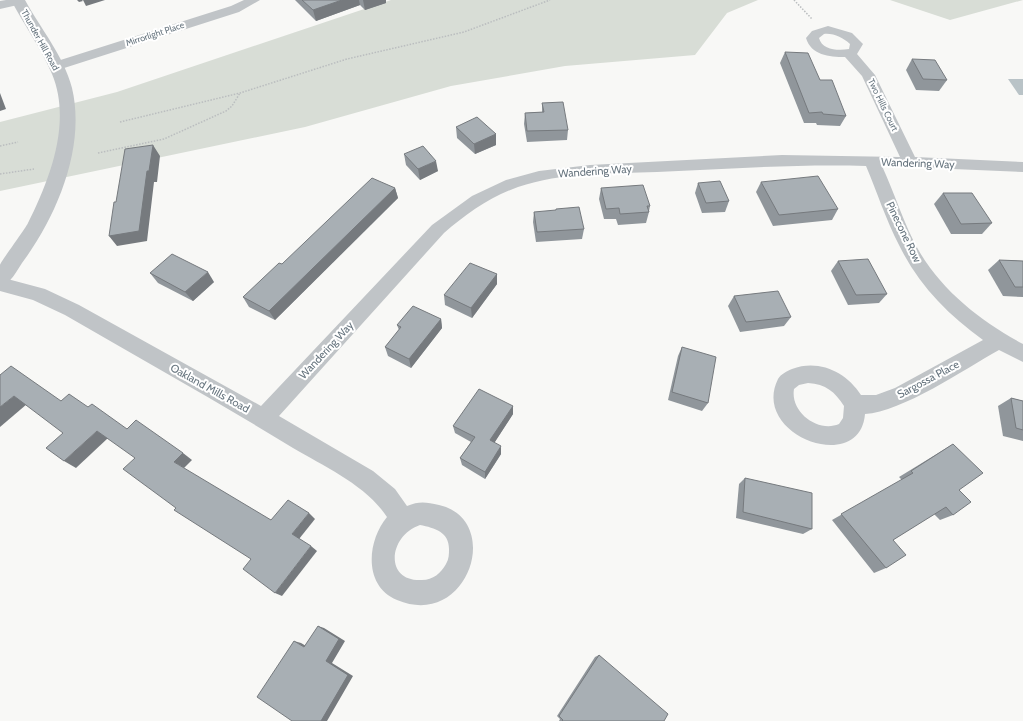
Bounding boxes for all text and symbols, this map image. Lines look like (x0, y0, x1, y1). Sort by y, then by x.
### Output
street label: Thunder Hill Road (19, 7, 62, 72)
street label: Mirrorlight Place (124, 19, 186, 48)
street label: Two Hills Court (866, 77, 901, 133)
street label: Wandering Way (881, 155, 955, 171)
street label: Wandering Way (558, 161, 633, 181)
street label: Pinecone Row (883, 199, 925, 265)
street label: Wandering Way (296, 318, 357, 382)
street label: Sargossa Place (895, 357, 962, 401)
street label: Oakland Mills Road (168, 360, 252, 416)

